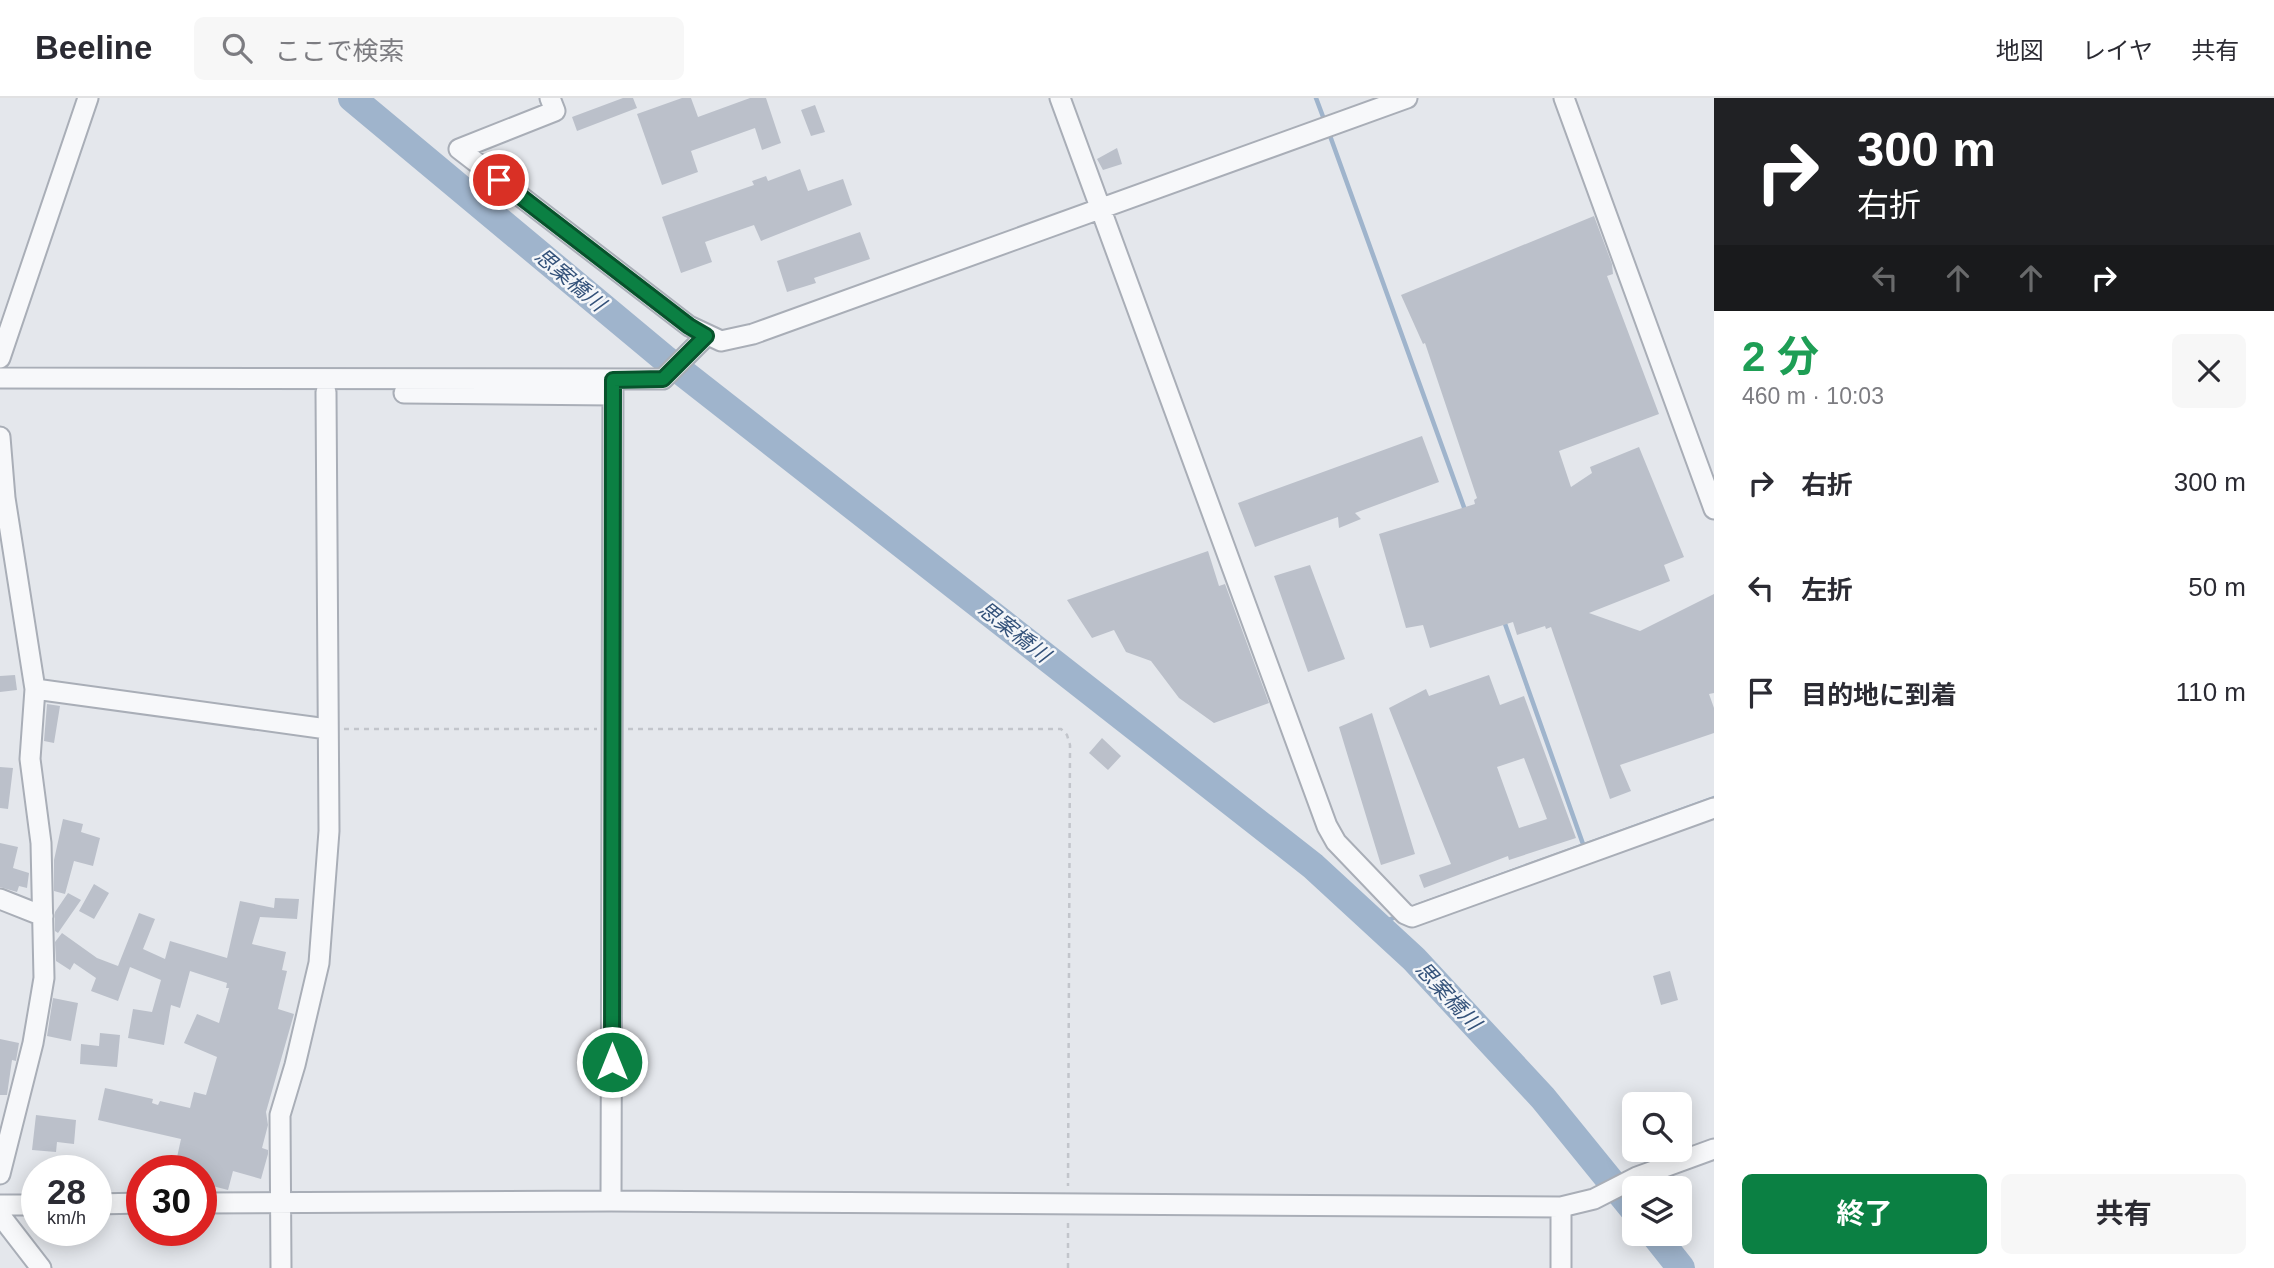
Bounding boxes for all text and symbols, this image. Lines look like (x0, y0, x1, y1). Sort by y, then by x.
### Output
search box (194, 17, 684, 80)
text: Beeline (35, 29, 152, 66)
icon: search (218, 29, 256, 67)
text: ここで検索 (274, 36, 404, 66)
text: 地図 (1996, 37, 2044, 64)
text: レイヤ (2082, 37, 2153, 64)
text: 共有 (2191, 37, 2239, 64)
text: 300 m (1857, 122, 1996, 176)
icon: right (1742, 126, 1833, 217)
pin (469, 150, 529, 210)
icon: arrive (480, 161, 518, 199)
text: 右折 (1857, 187, 1921, 223)
water label: 思案橋川 (531, 244, 611, 317)
icon: left (1866, 259, 1904, 297)
icon: ahead (1939, 259, 1977, 297)
icon: ahead (2012, 259, 2050, 297)
icon: right (2085, 259, 2123, 297)
text: 2 分 (1742, 333, 1819, 380)
button: close (2172, 334, 2246, 408)
text: 460 m · 10:03 (1742, 383, 1884, 409)
icon: right (1742, 464, 1780, 502)
text: 300 m (2174, 467, 2246, 497)
text: 右折 (1801, 470, 1853, 500)
icon: left (1742, 569, 1780, 607)
text: 50 m (2188, 572, 2246, 602)
text: 左折 (1801, 575, 1853, 605)
water label: 思案橋川 (974, 597, 1056, 668)
icon: arrive (1742, 674, 1780, 712)
text: 110 m (2176, 677, 2246, 707)
text: 目的地に到着 (1801, 680, 1957, 710)
water label: 思案橋川 (1411, 957, 1487, 1036)
position arrow (575, 1025, 649, 1099)
map controls (1622, 1092, 1692, 1246)
button: search (1622, 1092, 1692, 1162)
speed limit sign: 30 (126, 1155, 217, 1246)
text: 28 (47, 1172, 86, 1211)
button: 終了 (1742, 1174, 1987, 1254)
button: 共有 (2001, 1174, 2246, 1254)
button: layers (1622, 1176, 1692, 1246)
text: km/h (47, 1208, 86, 1228)

